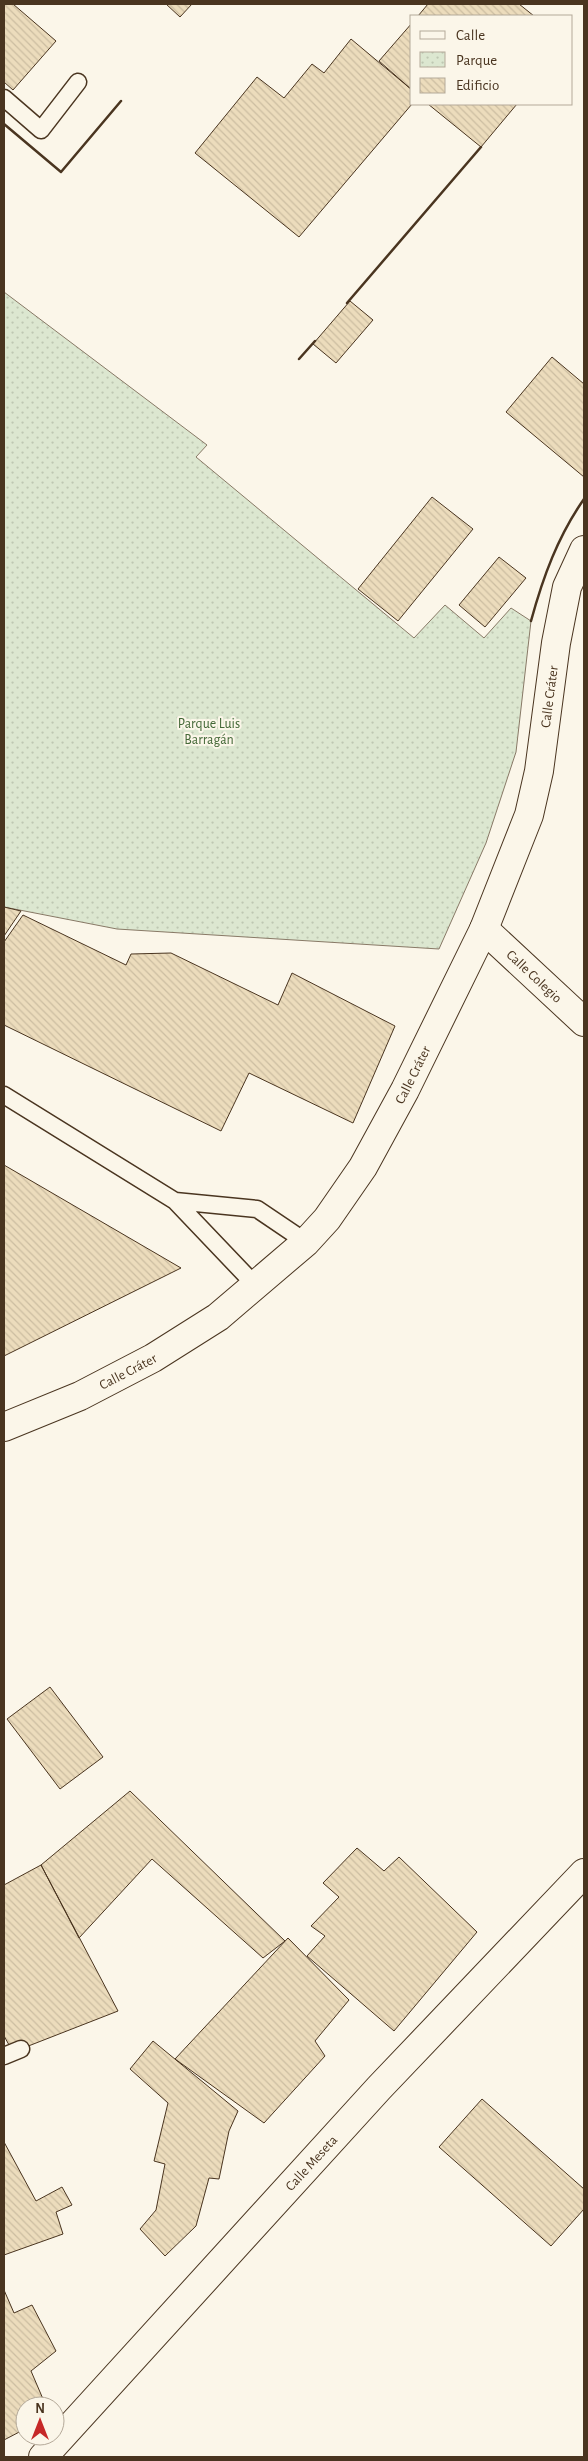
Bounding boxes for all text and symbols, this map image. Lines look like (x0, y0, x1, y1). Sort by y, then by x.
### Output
legend (410, 15, 573, 105)
text: Calle (456, 28, 485, 43)
text: Parque (456, 53, 497, 68)
text: Edificio (456, 78, 499, 93)
street label: Calle Cráter (539, 664, 561, 729)
park label: Parque Luis Barragán (178, 717, 240, 747)
street label: Calle Colegio (503, 948, 564, 1006)
street label: Calle Cráter (393, 1044, 434, 1106)
street label: Calle Cráter (97, 1351, 160, 1393)
street label: Calle Meseta (283, 2133, 341, 2194)
north arrow (15, 2396, 65, 2446)
text: N (35, 2402, 45, 2416)

